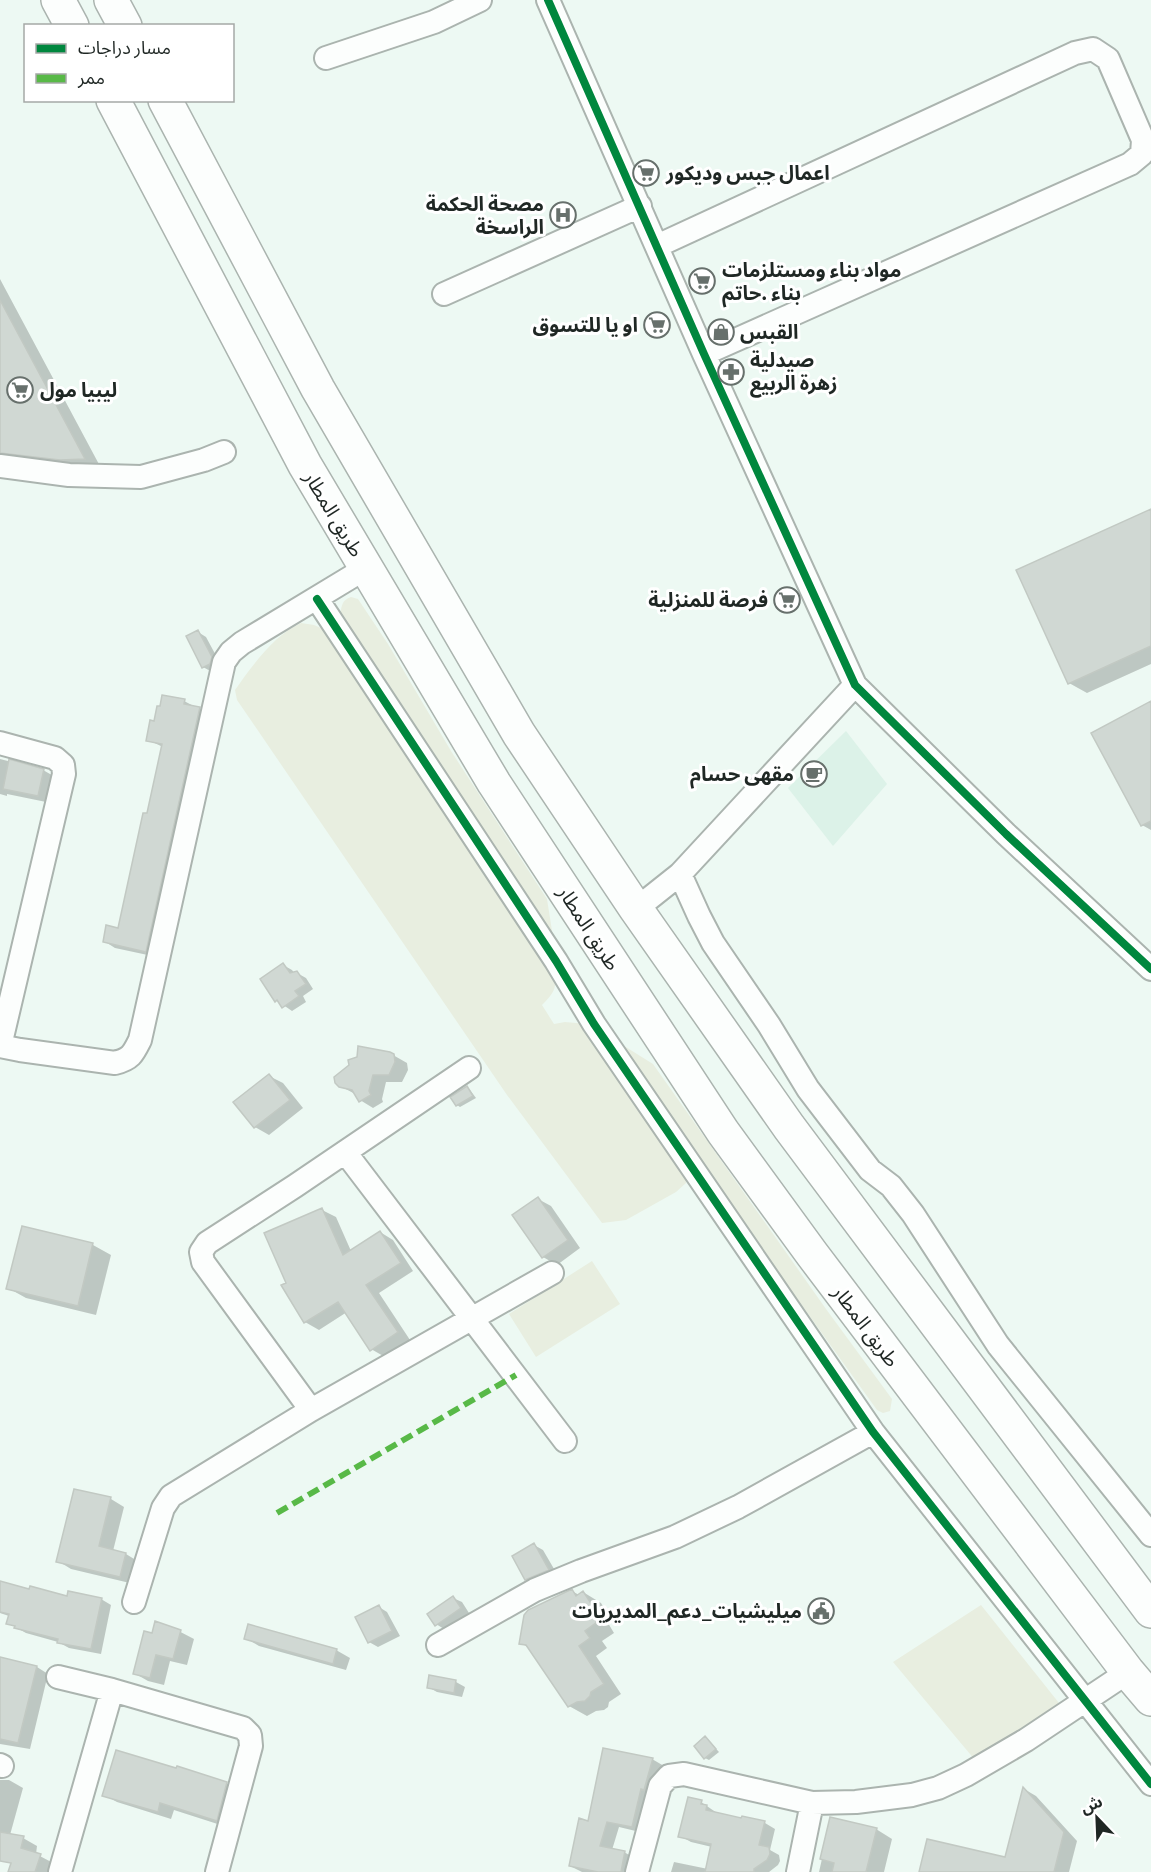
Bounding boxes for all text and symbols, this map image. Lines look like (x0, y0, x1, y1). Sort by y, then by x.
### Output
legend (24, 24, 234, 102)
text: مسار دراجات (78, 36, 171, 61)
text: ممر (77, 66, 105, 91)
supermarket icon: اعمال جبس وديكور (631, 158, 661, 188)
place label: اعمال جبس وديكور (665, 160, 830, 188)
place label: مصحة الحكمة الراسخة (426, 191, 544, 242)
hospital icon: مصحة الحكمة الراسخة (548, 200, 578, 230)
place label: مواد بناء ومستلزمات بناء .حاتم (722, 257, 901, 308)
supermarket icon: مواد بناء ومستلزمات بناء .حاتم (687, 266, 717, 296)
supermarket icon: او يا للتسوق (642, 310, 672, 340)
place label: او يا للتسوق (533, 312, 638, 340)
shop icon: القبس (706, 317, 736, 347)
place label: القبس (740, 319, 798, 347)
place label: صيدلية زهرة الربيع (750, 347, 838, 398)
pharmacy icon: صيدلية زهرة الربيع (716, 357, 746, 387)
supermarket icon: ليبيا مول (5, 375, 35, 405)
place label: ليبيا مول (40, 377, 117, 405)
street label: طريق المطار (296, 465, 370, 563)
supermarket icon: فرصة للمنزلية (772, 585, 802, 615)
place label: فرصة للمنزلية (648, 587, 768, 615)
cafe icon: مقهى حسام (799, 759, 829, 789)
place label: مقهى حسام (690, 761, 794, 789)
street label: طريق المطار (550, 880, 626, 976)
street label: طريق المطار (825, 1279, 905, 1373)
public building icon: ميليشيات_دعم_المديريات (806, 1596, 836, 1626)
place label: ميليشيات_دعم_المديريات (572, 1598, 802, 1626)
north arrow (1067, 1788, 1127, 1848)
text: ش (1077, 1791, 1106, 1820)

